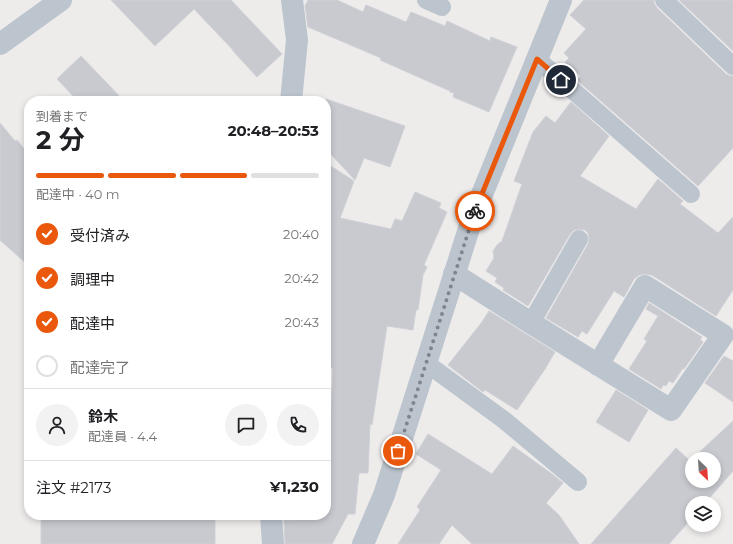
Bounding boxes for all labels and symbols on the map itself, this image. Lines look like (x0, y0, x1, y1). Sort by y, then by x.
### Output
pin (544, 63, 578, 97)
courier (455, 191, 495, 231)
pin (381, 434, 415, 468)
north arrow (685, 452, 721, 488)

